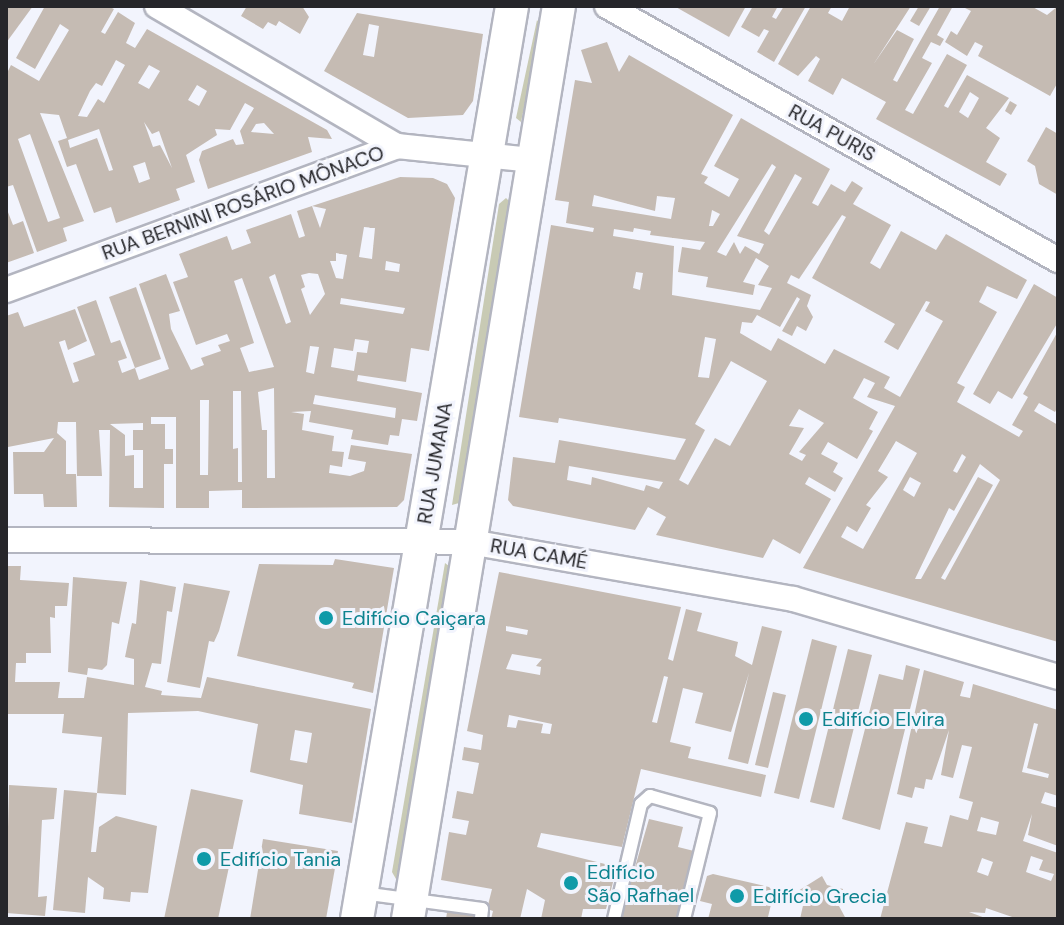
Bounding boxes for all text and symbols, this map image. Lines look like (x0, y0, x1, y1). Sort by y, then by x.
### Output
street label: RUA PURIS (784, 99, 880, 167)
street label: RUA BERNINI ROSÁRIO MÔNACO (99, 141, 387, 265)
street label: RUA JUMANA (412, 400, 458, 526)
street label: RUA CAMÉ (488, 534, 590, 574)
place label: Edifício Caiçara (342, 606, 486, 630)
marker: Edifício Caiçara (317, 609, 335, 627)
place label: Edifício Elvira (822, 707, 945, 731)
marker: Edifício Elvira (797, 710, 815, 728)
place label: Edifício Tania (220, 847, 341, 871)
marker: Edifício Tania (195, 850, 213, 868)
place label: Edifício São Rafhael (587, 860, 694, 907)
marker: Edifício São Rafhael (562, 874, 580, 892)
place label: Edifício Grecia (753, 884, 887, 908)
marker: Edifício Grecia (728, 887, 746, 905)

